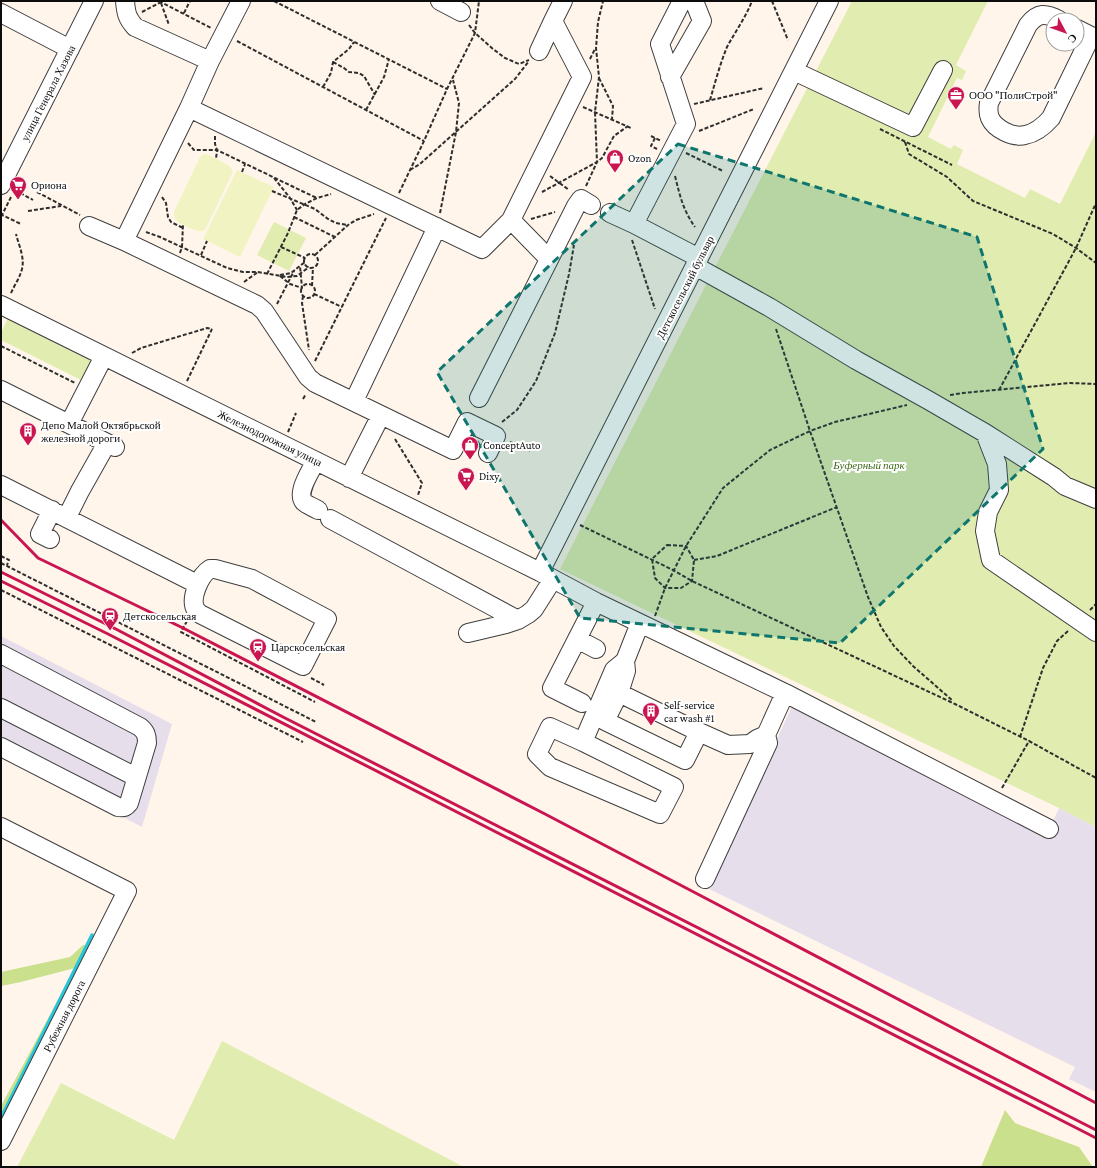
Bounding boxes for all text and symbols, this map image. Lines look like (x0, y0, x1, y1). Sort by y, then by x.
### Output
north arrow (1045, 12, 1085, 52)
text: С (1065, 32, 1080, 46)
street label: улица Генерала Хазова (19, 43, 77, 143)
office icon: ООО "ПолиСтрой" (946, 85, 966, 110)
place label: ООО "ПолиСтрой" (969, 89, 1058, 101)
shop icon: Ozon (605, 148, 625, 173)
place label: Ozon (628, 152, 651, 164)
supermarket icon: Ориона (8, 175, 28, 200)
place label: Ориона (31, 179, 67, 191)
street label: Детскосельский бульвар (654, 233, 716, 340)
street label: Железнодорожная улица (216, 407, 324, 469)
place label: Депо Малой Октябрьской железной дороги (40, 419, 161, 444)
building icon: Депо Малой Октябрьской железной дороги (18, 421, 38, 446)
shop icon: ConceptAuto (460, 435, 480, 460)
place label: ConceptAuto (483, 439, 541, 452)
park label: Буферный парк (832, 459, 906, 471)
supermarket icon: Dixy (456, 466, 476, 491)
place label: Dixy (479, 470, 500, 483)
station icon: Детскосельская (100, 606, 120, 631)
place label: Детскосельская (123, 610, 196, 622)
station icon: Царскосельская (248, 637, 268, 662)
place label: Царскосельская (271, 641, 345, 653)
place label: Self-service car wash #1 (664, 699, 715, 724)
building icon: Self-service car wash #1 (641, 701, 661, 726)
street label: Рубежная дорога (41, 978, 87, 1054)

